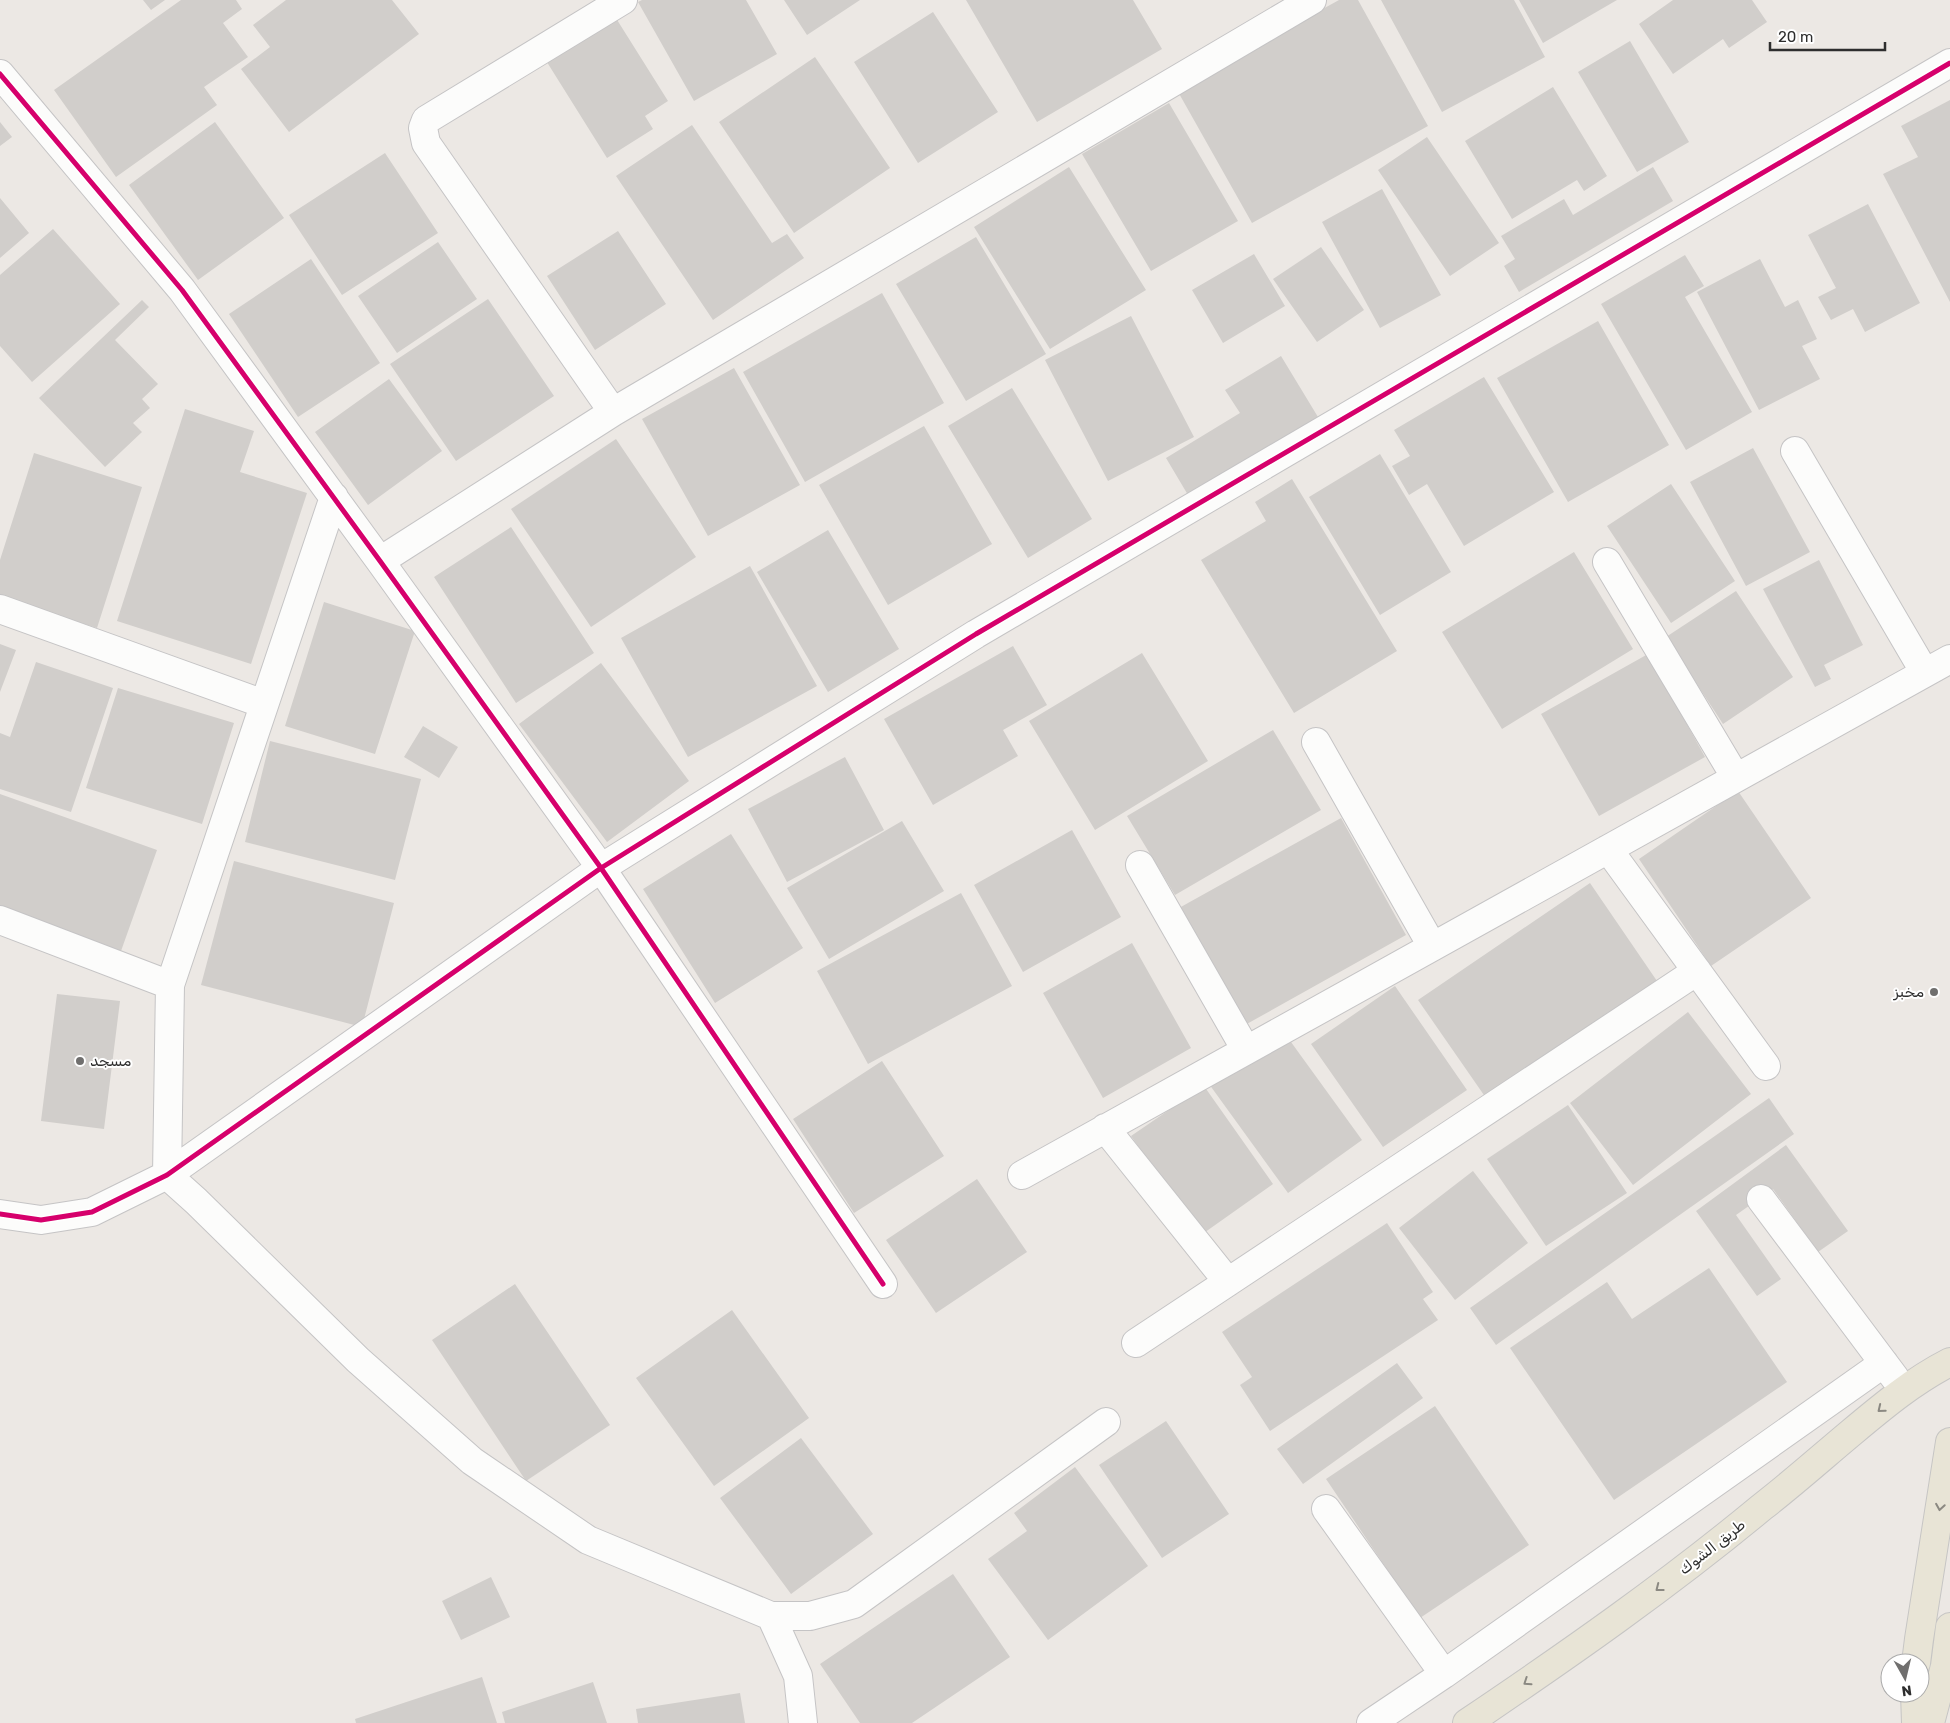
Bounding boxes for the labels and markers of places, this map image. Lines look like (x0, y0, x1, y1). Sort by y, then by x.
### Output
place label: مخبز (1893, 983, 1924, 1001)
marker: مخبز (1928, 986, 1940, 998)
place label: مسجد (90, 1052, 131, 1070)
marker: مسجد (74, 1055, 86, 1067)

